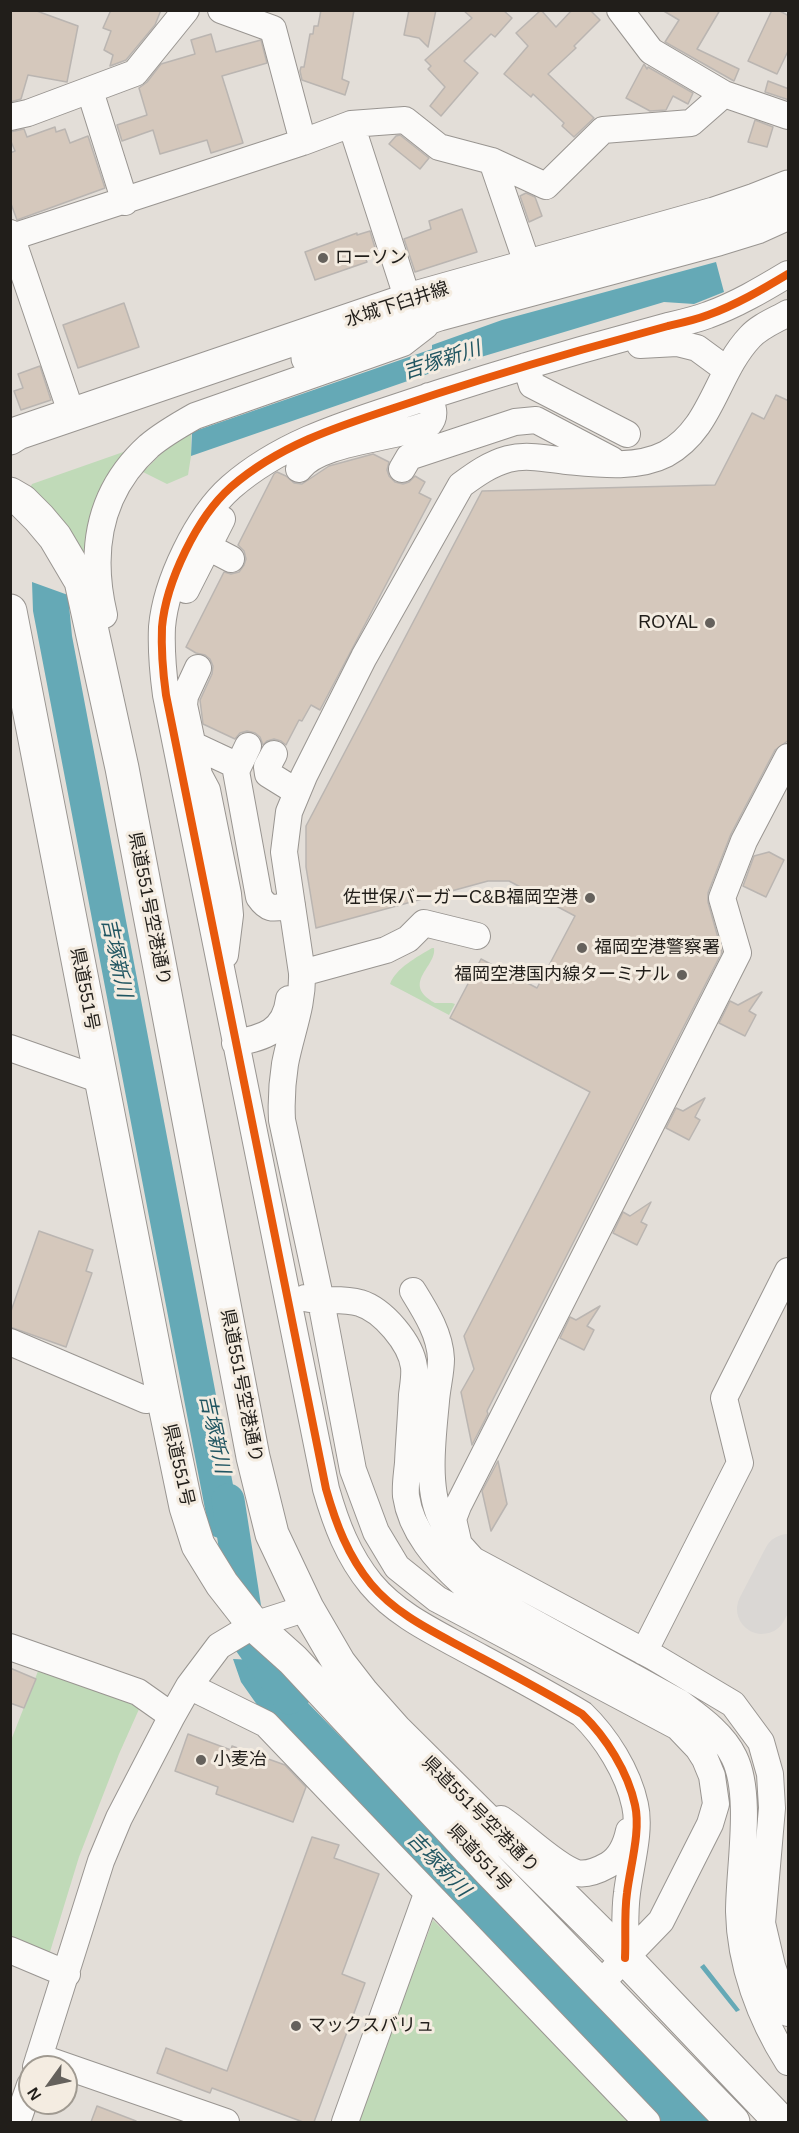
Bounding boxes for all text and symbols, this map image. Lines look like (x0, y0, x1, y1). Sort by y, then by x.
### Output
place label: ローソン (335, 247, 407, 269)
marker: ローソン (316, 251, 330, 265)
street label: 水城下臼井線 (342, 278, 452, 332)
water label: 吉塚新川 (400, 337, 484, 385)
place label: ROYAL (638, 612, 698, 634)
marker: ROYAL (703, 616, 717, 630)
street label: 県道551号空港通り (124, 830, 174, 988)
place label: 佐世保バーガーC&B福岡空港 (343, 887, 578, 909)
marker: 佐世保バーガーC&B福岡空港 (583, 891, 597, 905)
water label: 吉塚新川 (96, 916, 136, 1000)
place label: 福岡空港警察署 (594, 937, 720, 959)
marker: 福岡空港警察署 (575, 941, 589, 955)
street label: 県道551号 (65, 946, 103, 1032)
place label: 福岡空港国内線ターミナル (454, 964, 670, 986)
marker: 福岡空港国内線ターミナル (675, 968, 689, 982)
street label: 県道551号空港通り (216, 1307, 266, 1465)
water label: 吉塚新川 (194, 1392, 234, 1476)
street label: 県道551号 (158, 1422, 198, 1508)
place label: 小麦冶 (213, 1749, 267, 1771)
street label: 県道551号空港通り (417, 1752, 543, 1878)
marker: 小麦冶 (194, 1753, 208, 1767)
street label: 県道551号 (442, 1820, 516, 1896)
water label: 吉塚新川 (402, 1828, 474, 1902)
place label: マックスバリュ (308, 2015, 434, 2037)
marker: マックスバリュ (289, 2019, 303, 2033)
north arrow (18, 2055, 78, 2115)
text: N (24, 2085, 44, 2103)

